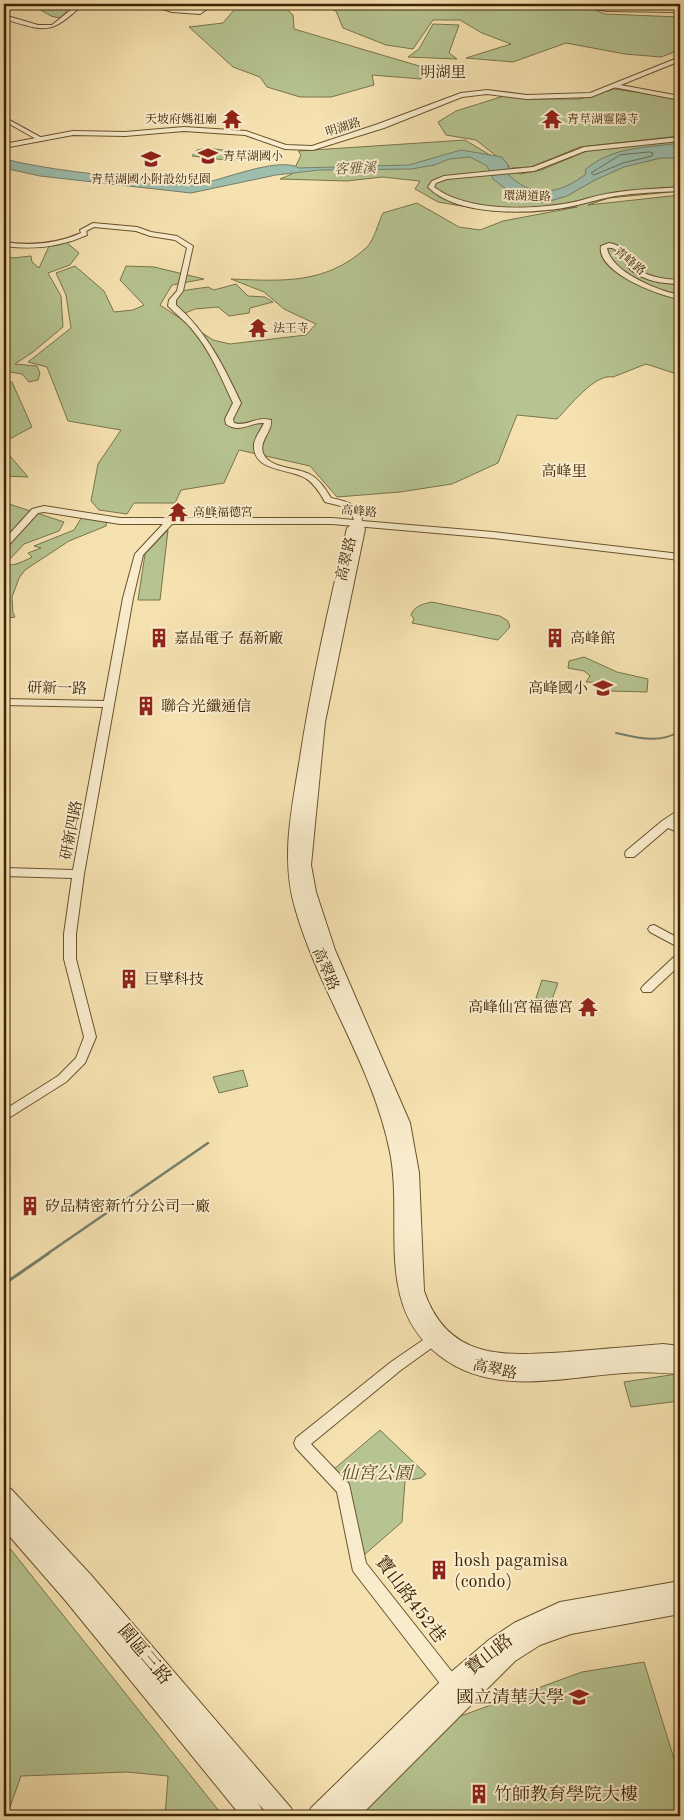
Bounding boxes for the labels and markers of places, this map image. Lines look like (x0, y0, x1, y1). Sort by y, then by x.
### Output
temple icon: 天坡府媽祖廟 (221, 108, 243, 130)
temple icon: 青草湖靈隱寺 (541, 108, 563, 130)
place label: 天坡府媽祖廟 (145, 112, 217, 126)
place label: 青草湖靈隱寺 (567, 112, 639, 126)
school or university icon: 青草湖國小 (197, 145, 219, 167)
school or university icon: 青草湖國小附設幼兒園 (140, 148, 162, 170)
place label: 青草湖國小 (223, 149, 283, 163)
place label: 青草湖國小附設幼兒園 (91, 172, 211, 186)
temple icon: 法王寺 (247, 317, 269, 339)
place label: 法王寺 (273, 321, 309, 335)
temple icon: 高峰福德宮 (167, 501, 189, 523)
place label: 高峰福德宮 (193, 505, 253, 519)
building icon: 嘉晶電子 磊新廠 (148, 627, 170, 649)
building icon: 高峰館 (544, 627, 566, 649)
place label: 嘉晶電子 磊新廠 (174, 630, 283, 647)
place label: 高峰館 (570, 630, 615, 647)
school or university icon: 高峰國小 (592, 677, 614, 699)
place label: 高峰國小 (528, 680, 588, 697)
building icon: 聯合光纖通信 (135, 695, 157, 717)
place label: 聯合光纖通信 (161, 698, 251, 715)
building icon: 巨擘科技 (118, 968, 140, 990)
place label: 巨擘科技 (144, 971, 204, 988)
temple icon: 高峰仙宮福德宮 (577, 996, 599, 1018)
place label: 高峰仙宮福德宮 (468, 999, 573, 1016)
building icon: 矽品精密新竹分公司一廠 (19, 1195, 41, 1217)
place label: 矽品精密新竹分公司一廠 (45, 1198, 210, 1215)
place label: hosh pagamisa (condo) (454, 1552, 568, 1591)
building icon: hosh pagamisa (condo) (428, 1559, 450, 1581)
school or university icon: 國立清華大學 (568, 1686, 590, 1708)
place label: 國立清華大學 (456, 1687, 564, 1707)
building icon: 竹師教育學院大樓 (468, 1783, 490, 1805)
place label: 竹師教育學院大樓 (494, 1784, 638, 1804)

